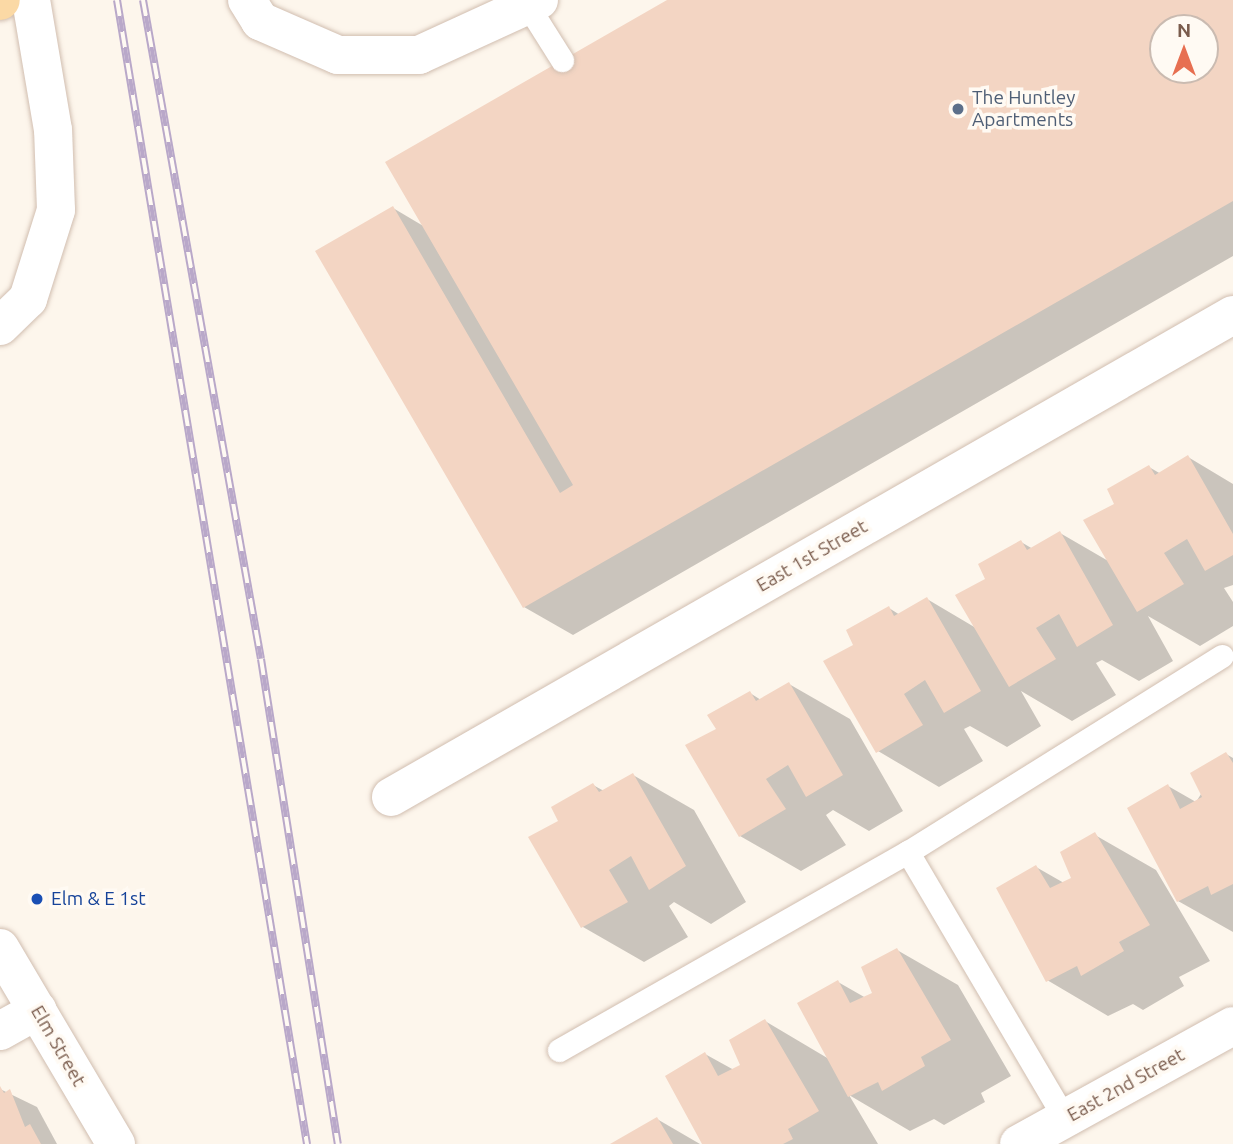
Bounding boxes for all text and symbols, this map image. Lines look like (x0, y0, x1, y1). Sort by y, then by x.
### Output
north arrow (1149, 14, 1219, 84)
text: N (1177, 19, 1191, 41)
place label: The Huntley Apartments (972, 87, 1075, 131)
marker: The Huntley Apartments (950, 101, 966, 117)
street label: East 1st Street (752, 515, 872, 597)
place label: Elm & E 1st (51, 888, 146, 910)
marker: Elm & E 1st (29, 891, 45, 907)
street label: Elm Street (26, 1002, 90, 1090)
street label: East 2nd Street (1063, 1043, 1189, 1127)

